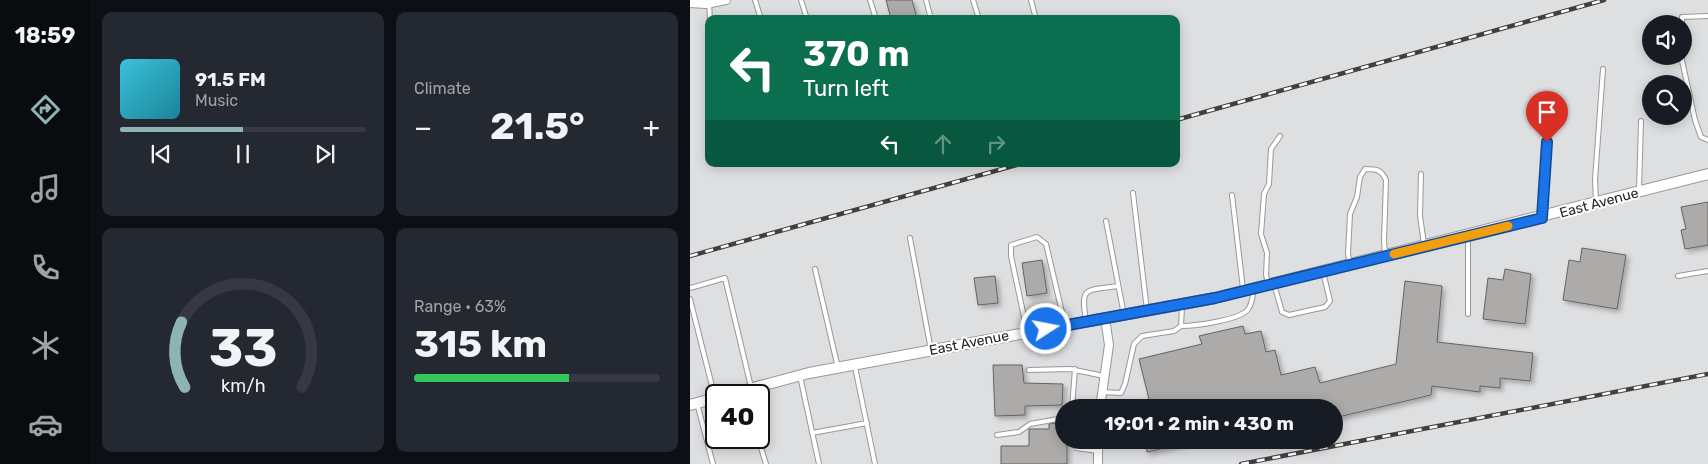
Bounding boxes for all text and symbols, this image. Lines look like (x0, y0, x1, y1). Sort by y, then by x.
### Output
map controls (1642, 15, 1692, 125)
button: sound (1642, 15, 1692, 65)
text: 18:59 (15, 22, 75, 49)
text: 370 m (803, 33, 909, 75)
icon: left (720, 35, 785, 100)
text: 91.5 FM (195, 68, 266, 91)
text: Turn left (803, 75, 889, 102)
button: search (1642, 75, 1692, 125)
text: Climate (414, 79, 471, 98)
text: Music (195, 91, 238, 110)
pin (1526, 91, 1568, 142)
icon: directions (28, 92, 63, 127)
icon: arrive (1533, 98, 1561, 126)
text: 21.5° (490, 103, 585, 149)
text: − (414, 111, 432, 144)
text: + (643, 111, 660, 144)
icon: left (876, 130, 904, 158)
icon: ahead (929, 130, 957, 158)
icon: right (982, 130, 1010, 158)
icon: previous (147, 140, 175, 168)
icon: pause (229, 140, 257, 168)
icon: next (311, 140, 339, 168)
icon: music (28, 171, 63, 206)
street label: East Avenue (1558, 184, 1640, 222)
icon: phone (28, 250, 63, 285)
text: Range · 63% (414, 297, 506, 316)
position arrow (1019, 302, 1071, 354)
text: 33 (209, 317, 277, 379)
text: 315 km (414, 321, 547, 367)
street label: East Avenue (928, 327, 1010, 359)
icon: climate (28, 328, 63, 363)
text: km/h (221, 375, 265, 396)
speed limit sign: 40 (705, 384, 770, 449)
icon: car (28, 407, 63, 442)
text: 19:01 · 2 min · 430 m (1104, 412, 1294, 435)

